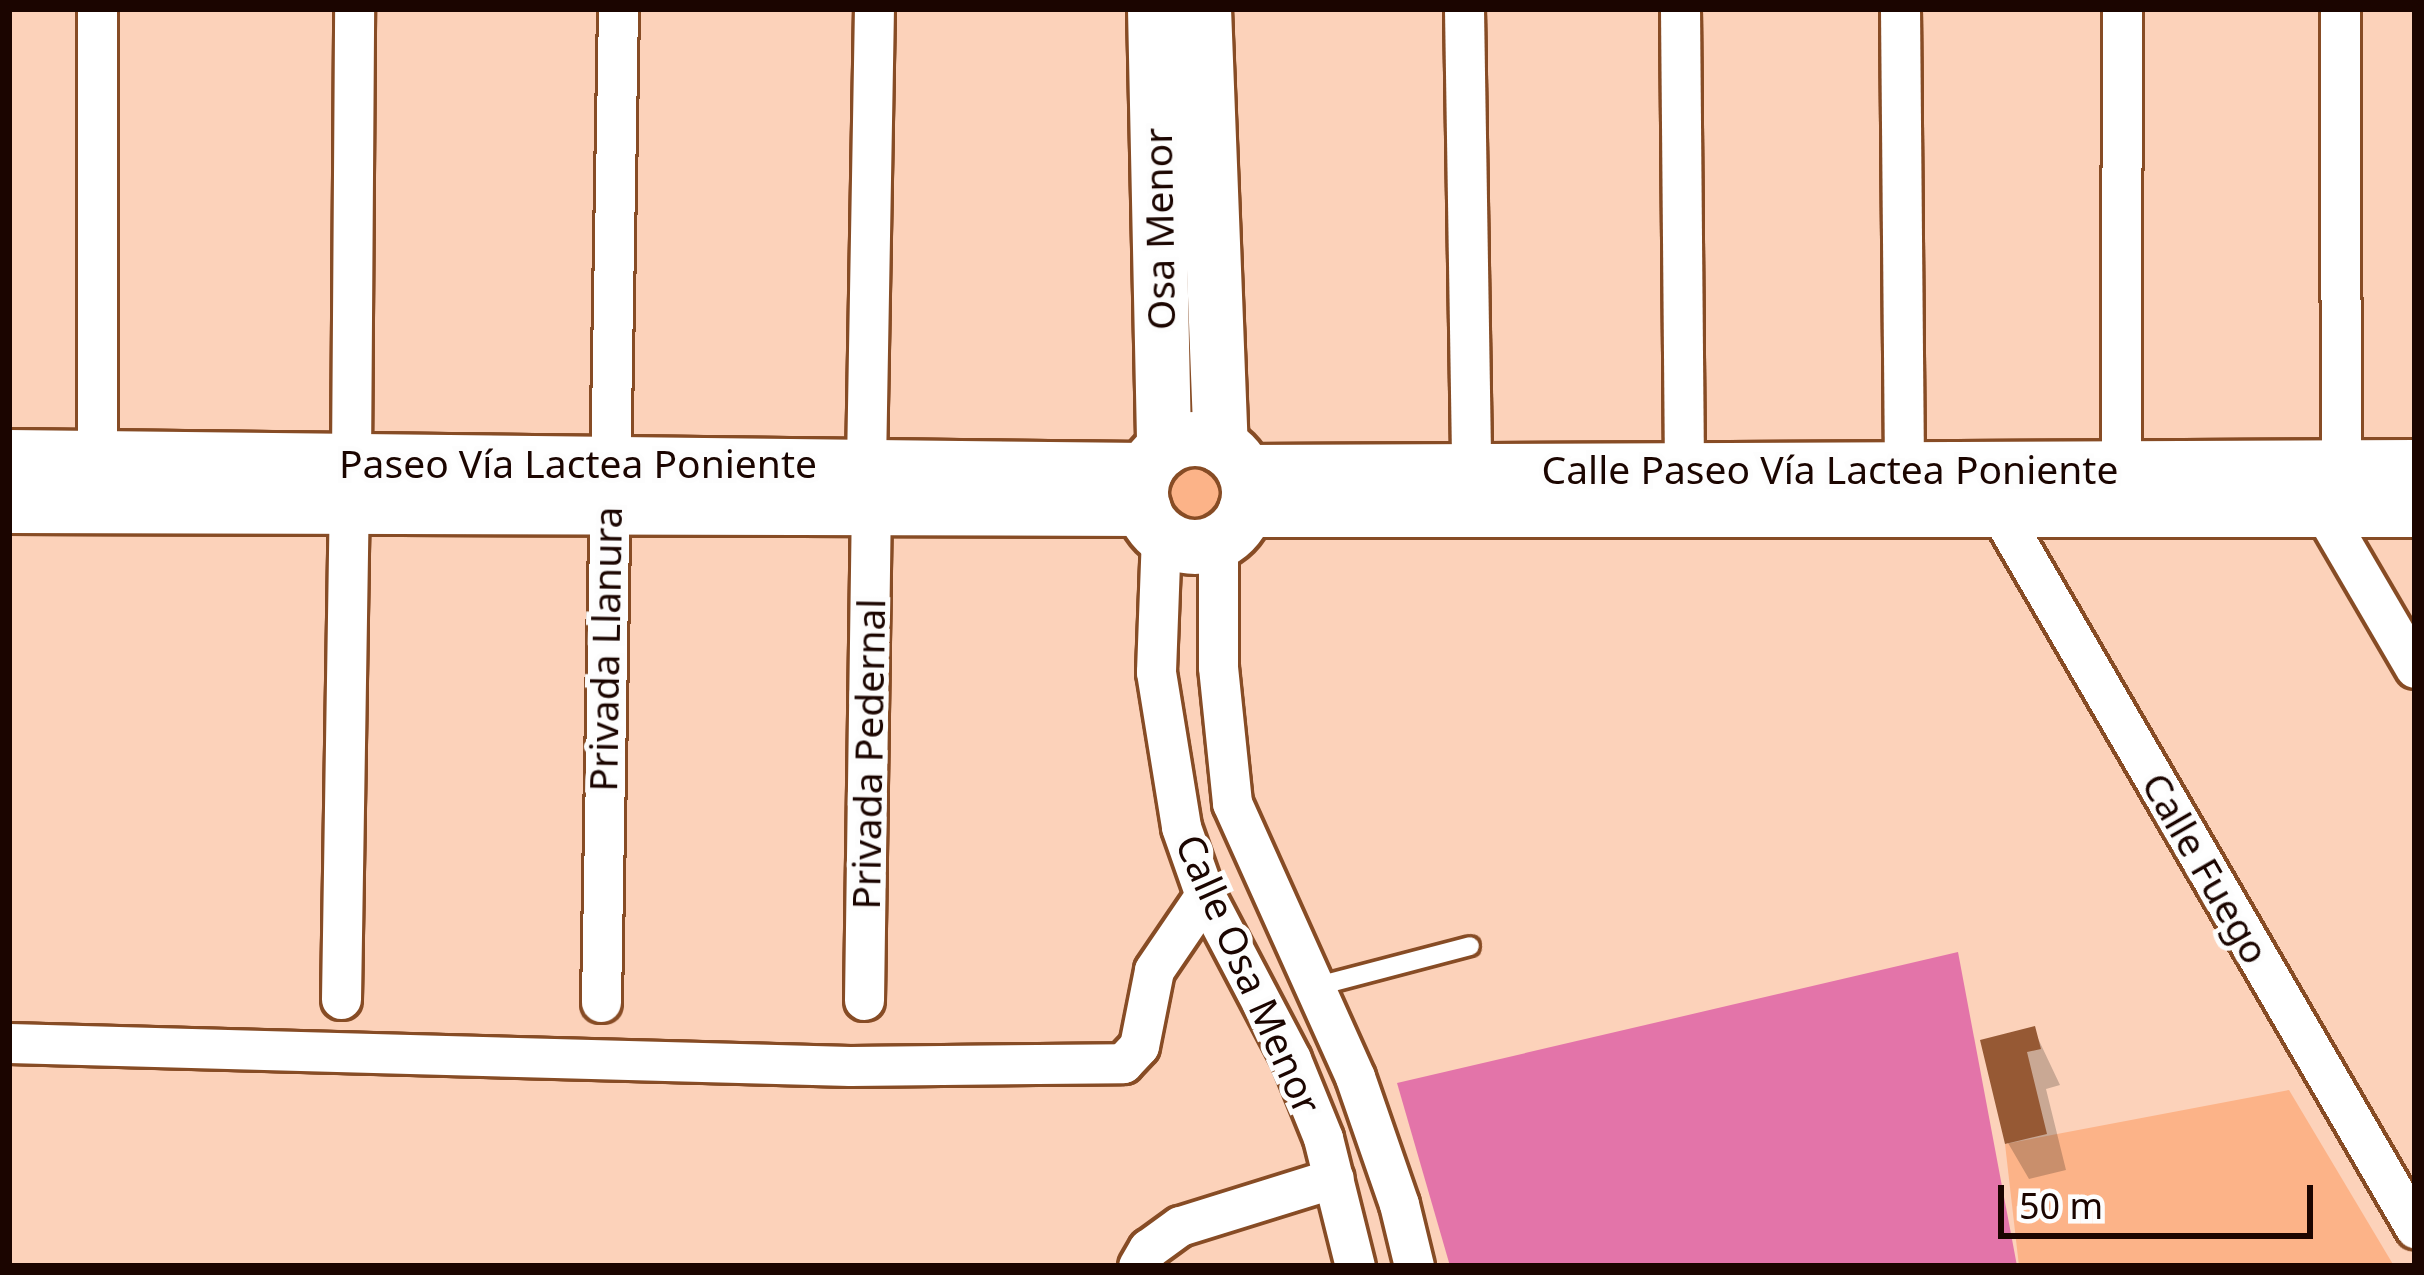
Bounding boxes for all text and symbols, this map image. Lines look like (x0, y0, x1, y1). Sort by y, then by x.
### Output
street label: Osa Menor (1134, 127, 1184, 331)
street label: Paseo Vía Lactea Poniente (339, 440, 817, 486)
street label: Calle Paseo Vía Lactea Poniente (1542, 446, 2118, 492)
street label: Privada Llanura (579, 506, 631, 792)
street label: Privada Pedernal (842, 598, 894, 910)
street label: Calle Fuego (2133, 764, 2279, 972)
street label: Calle Osa Menor (1166, 827, 1332, 1121)
scale bar (2004, 1161, 2319, 1235)
text: 50 m (2019, 1181, 2103, 1230)

